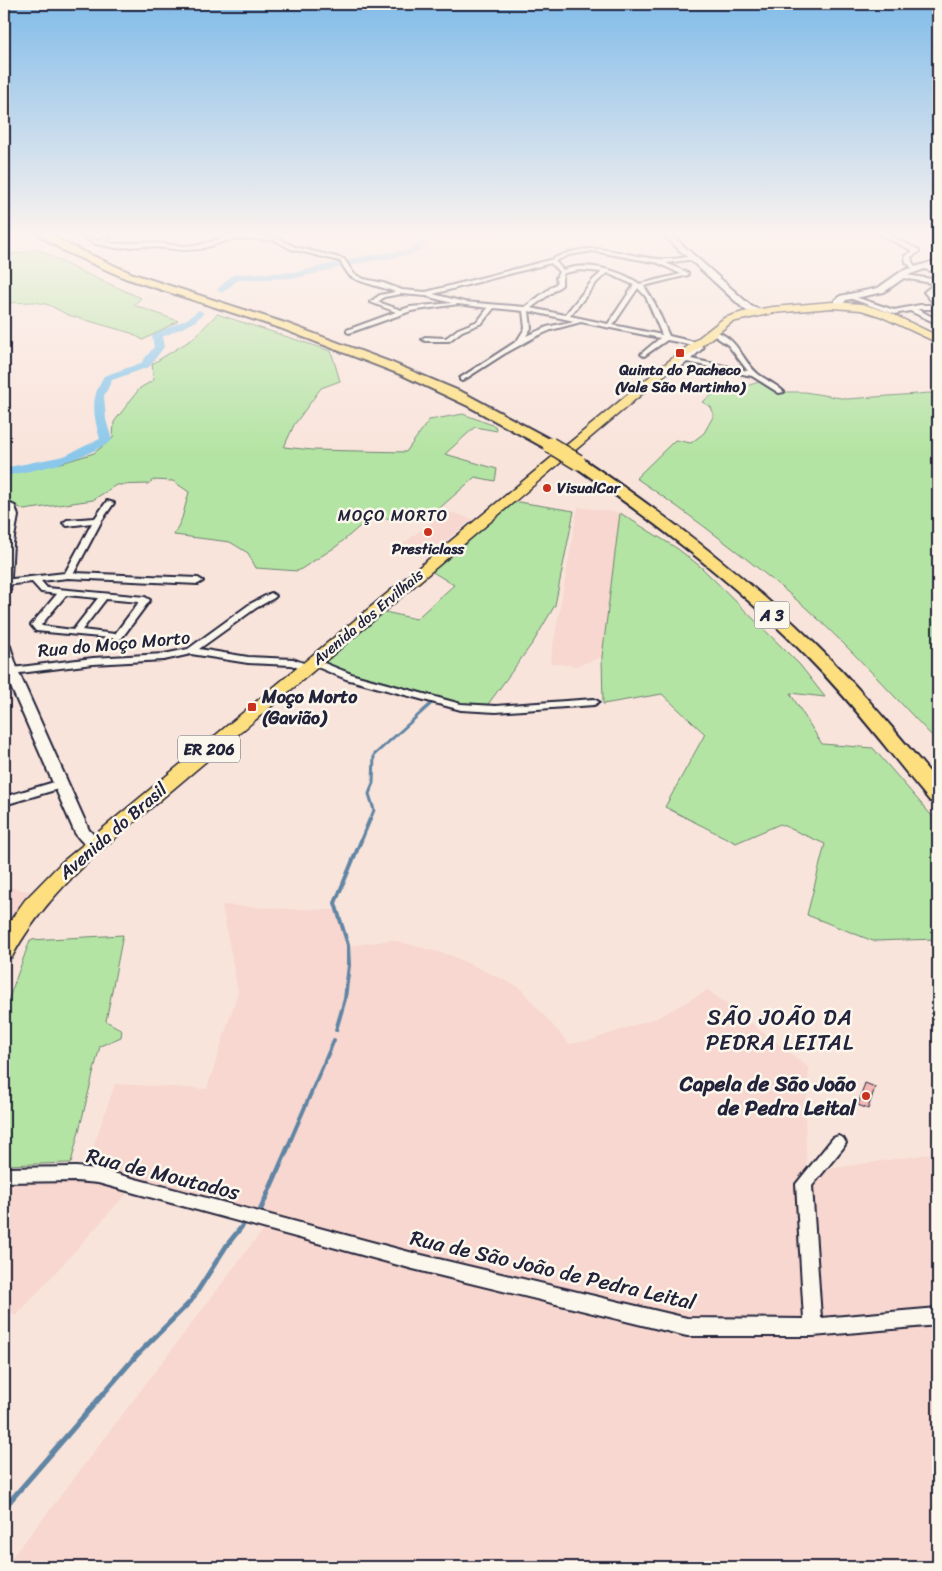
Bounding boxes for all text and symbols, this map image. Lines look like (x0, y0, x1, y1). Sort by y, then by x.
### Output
marker: Quinta do Pacheco (Vale São Martinho) (674, 347, 686, 359)
place label: Quinta do Pacheco (Vale São Martinho) (615, 357, 747, 400)
place label: VisualCar (557, 475, 622, 501)
marker: VisualCar (541, 482, 553, 494)
district label: MOÇO MORTO (338, 501, 448, 530)
marker: Presticlass (422, 526, 434, 538)
place label: Presticlass (392, 536, 465, 562)
street label: Avenida dos Ervilhais (306, 562, 430, 672)
road number: A 3 (754, 602, 790, 628)
street label: Rua do Moço Morto (37, 621, 191, 667)
place label: Moço Morto (Gavião) (261, 681, 358, 734)
marker: Moço Morto (Gavião) (246, 701, 258, 713)
road number: ER 206 (178, 736, 240, 762)
street label: Avenida do Brasil (50, 774, 175, 888)
district label: SÃO JOÃO DA PEDRA LEITAL (706, 998, 854, 1062)
place label: Capela de São João de Pedra Leital (679, 1065, 857, 1127)
marker: Capela de São João de Pedra Leital (860, 1090, 872, 1102)
street label: Rua de Moutados (82, 1137, 244, 1211)
street label: Rua de São João de Pedra Leital (406, 1219, 700, 1322)

